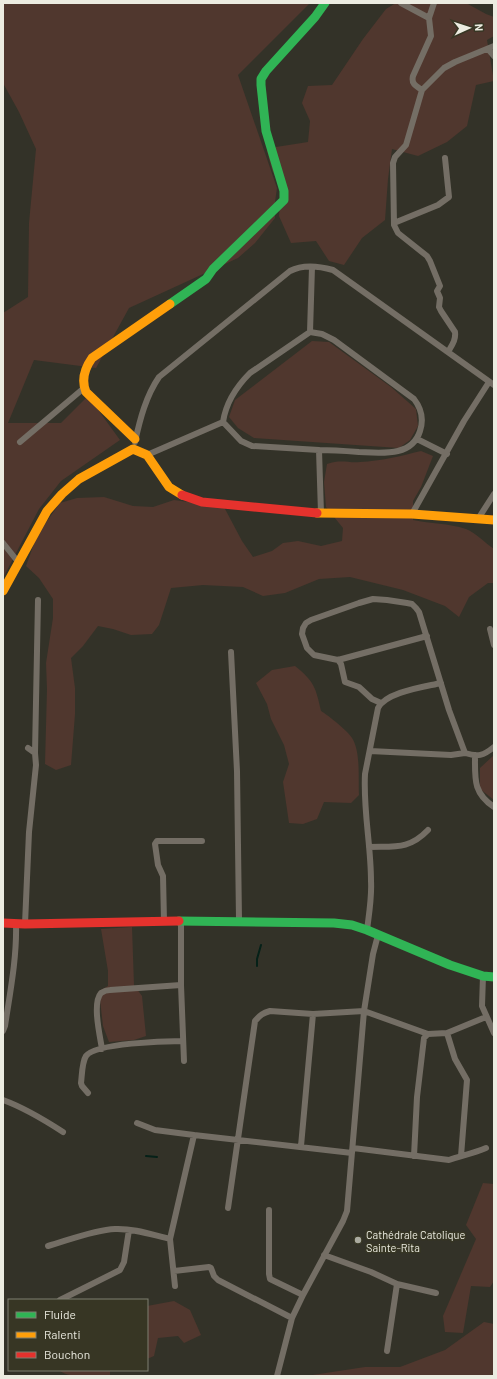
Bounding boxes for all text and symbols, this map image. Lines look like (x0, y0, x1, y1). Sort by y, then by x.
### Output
north arrow (449, 8, 489, 48)
text: N (473, 23, 486, 31)
place label: Cathédrale Catolique Sainte-Rita (366, 1228, 465, 1254)
marker: Cathédrale Catolique Sainte-Rita (353, 1235, 363, 1245)
legend (8, 1299, 148, 1371)
text: Fluide (44, 1307, 76, 1321)
text: Ralenti (44, 1327, 81, 1341)
text: Bouchon (44, 1347, 90, 1361)

